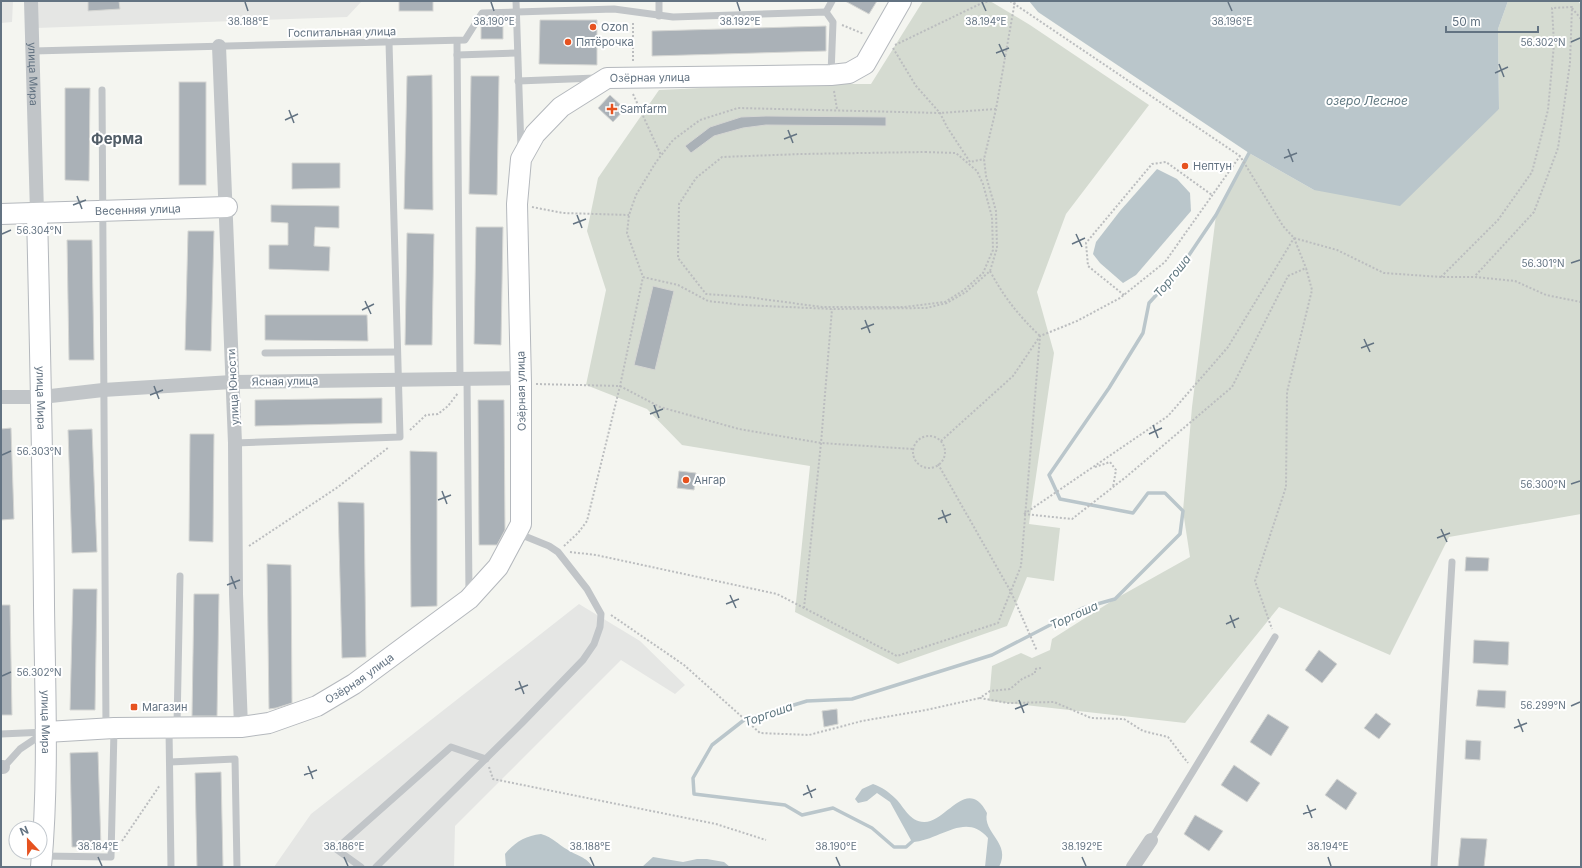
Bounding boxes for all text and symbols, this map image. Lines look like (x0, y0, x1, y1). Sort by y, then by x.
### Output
scale bar (1446, 8, 1538, 34)
text: 50 m (1452, 14, 1481, 29)
text: 38.188°E (227, 15, 269, 27)
text: 38.190°E (473, 15, 515, 27)
text: 38.192°E (719, 15, 761, 27)
text: 38.194°E (965, 15, 1007, 27)
text: 38.196°E (1211, 15, 1253, 27)
place label: Ozon (601, 20, 628, 34)
marker: Ozon (588, 22, 598, 32)
street label: Госпитальная улица (288, 24, 396, 40)
place label: Пятёрочка (576, 35, 634, 49)
text: 56.302°N (1520, 36, 1566, 48)
marker: Пятёрочка (563, 37, 573, 47)
street label: улица Мира (25, 42, 41, 106)
street label: Озёрная улица (610, 70, 690, 85)
water label: озеро Лесное (1326, 93, 1408, 108)
place label: Samfarm (620, 102, 667, 116)
marker: Samfarm (607, 104, 617, 114)
district label: Ферма (91, 129, 143, 148)
place label: Нептун (1193, 159, 1232, 173)
marker: Нептун (1180, 161, 1190, 171)
street label: Весенняя улица (95, 201, 181, 218)
text: 56.304°N (16, 224, 62, 236)
water label: Торгоша (1150, 252, 1194, 300)
text: 56.301°N (1521, 257, 1565, 269)
street label: улица Юности (224, 348, 242, 426)
street label: Озёрная улица (513, 351, 529, 431)
street label: улица Мира (33, 366, 49, 430)
street label: Ясная улица (252, 373, 318, 389)
text: 56.303°N (16, 445, 62, 457)
place label: Ангар (694, 473, 726, 487)
marker: Ангар (681, 475, 691, 485)
text: 56.300°N (1520, 478, 1566, 490)
water label: Торгоша (1048, 598, 1100, 632)
street label: Озёрная улица (322, 650, 397, 707)
text: 56.302°N (16, 666, 62, 678)
street label: улица Мира (38, 690, 53, 754)
water label: Торгоша (742, 699, 794, 729)
text: 56.299°N (1520, 699, 1566, 711)
place label: Магазин (142, 700, 188, 714)
marker: Магазин (129, 702, 139, 712)
north arrow (8, 820, 48, 860)
text: N (18, 823, 31, 839)
text: 38.184°E (77, 840, 119, 852)
text: 38.186°E (323, 840, 365, 852)
text: 38.188°E (569, 840, 611, 852)
text: 38.190°E (815, 840, 857, 852)
text: 38.192°E (1061, 840, 1103, 852)
text: 38.194°E (1307, 840, 1349, 852)

